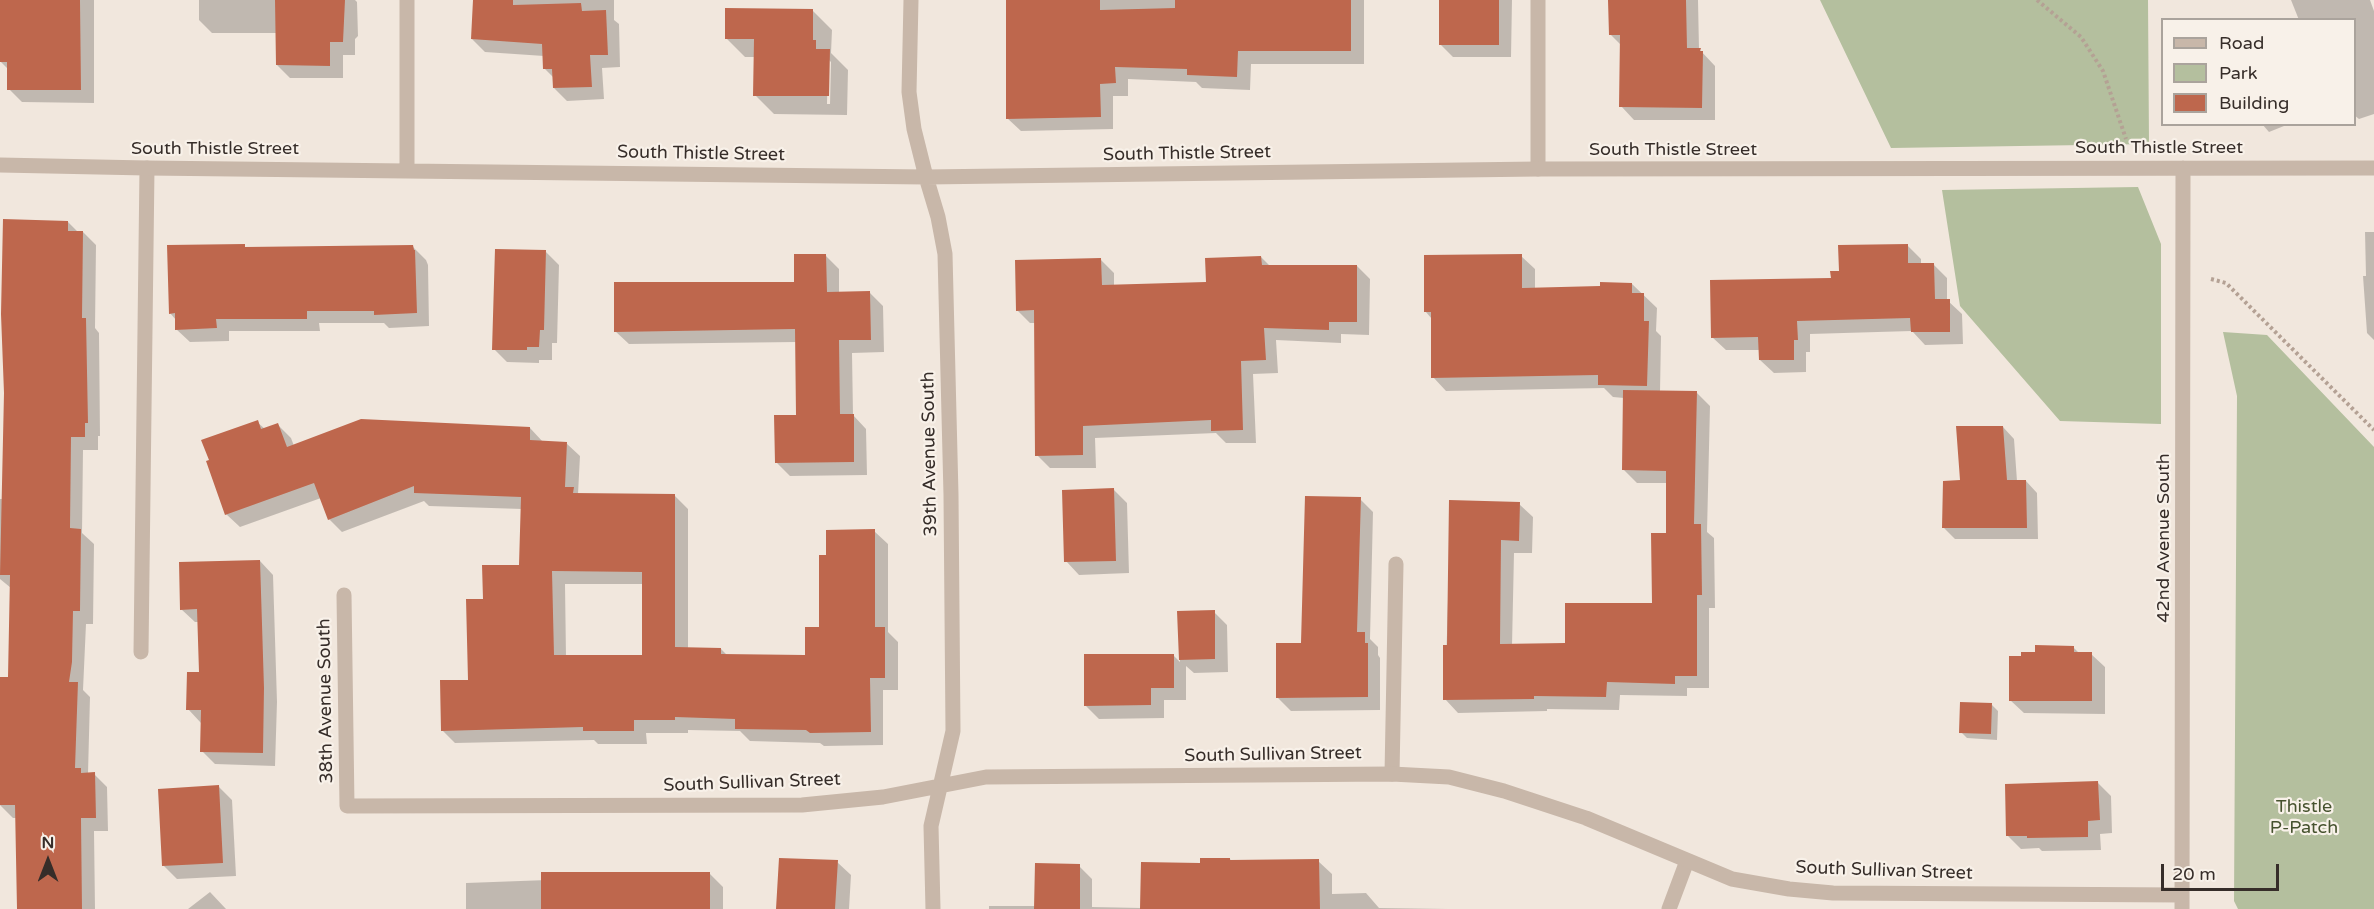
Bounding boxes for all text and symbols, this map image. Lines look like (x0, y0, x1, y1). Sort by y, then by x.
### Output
legend (2161, 18, 2356, 126)
text: Road (2219, 32, 2264, 54)
text: Park (2219, 62, 2257, 84)
text: Building (2219, 92, 2289, 114)
street label: South Thistle Street (2075, 137, 2243, 159)
street label: South Thistle Street (131, 138, 299, 160)
street label: South Thistle Street (1589, 139, 1757, 161)
street label: South Thistle Street (617, 142, 785, 166)
street label: South Thistle Street (1103, 142, 1271, 166)
street label: 39th Avenue South (918, 371, 942, 537)
street label: 42nd Avenue South (2153, 453, 2175, 623)
street label: 38th Avenue South (314, 618, 338, 784)
street label: South Sullivan Street (1184, 743, 1362, 767)
street label: South Sullivan Street (663, 769, 841, 797)
park label: Thistle P-Patch (2270, 796, 2338, 838)
north arrow (18, 831, 78, 891)
text: N (42, 833, 54, 853)
scale bar (2164, 852, 2282, 890)
street label: South Sullivan Street (1795, 857, 1973, 885)
text: 20 m (2172, 863, 2216, 885)

